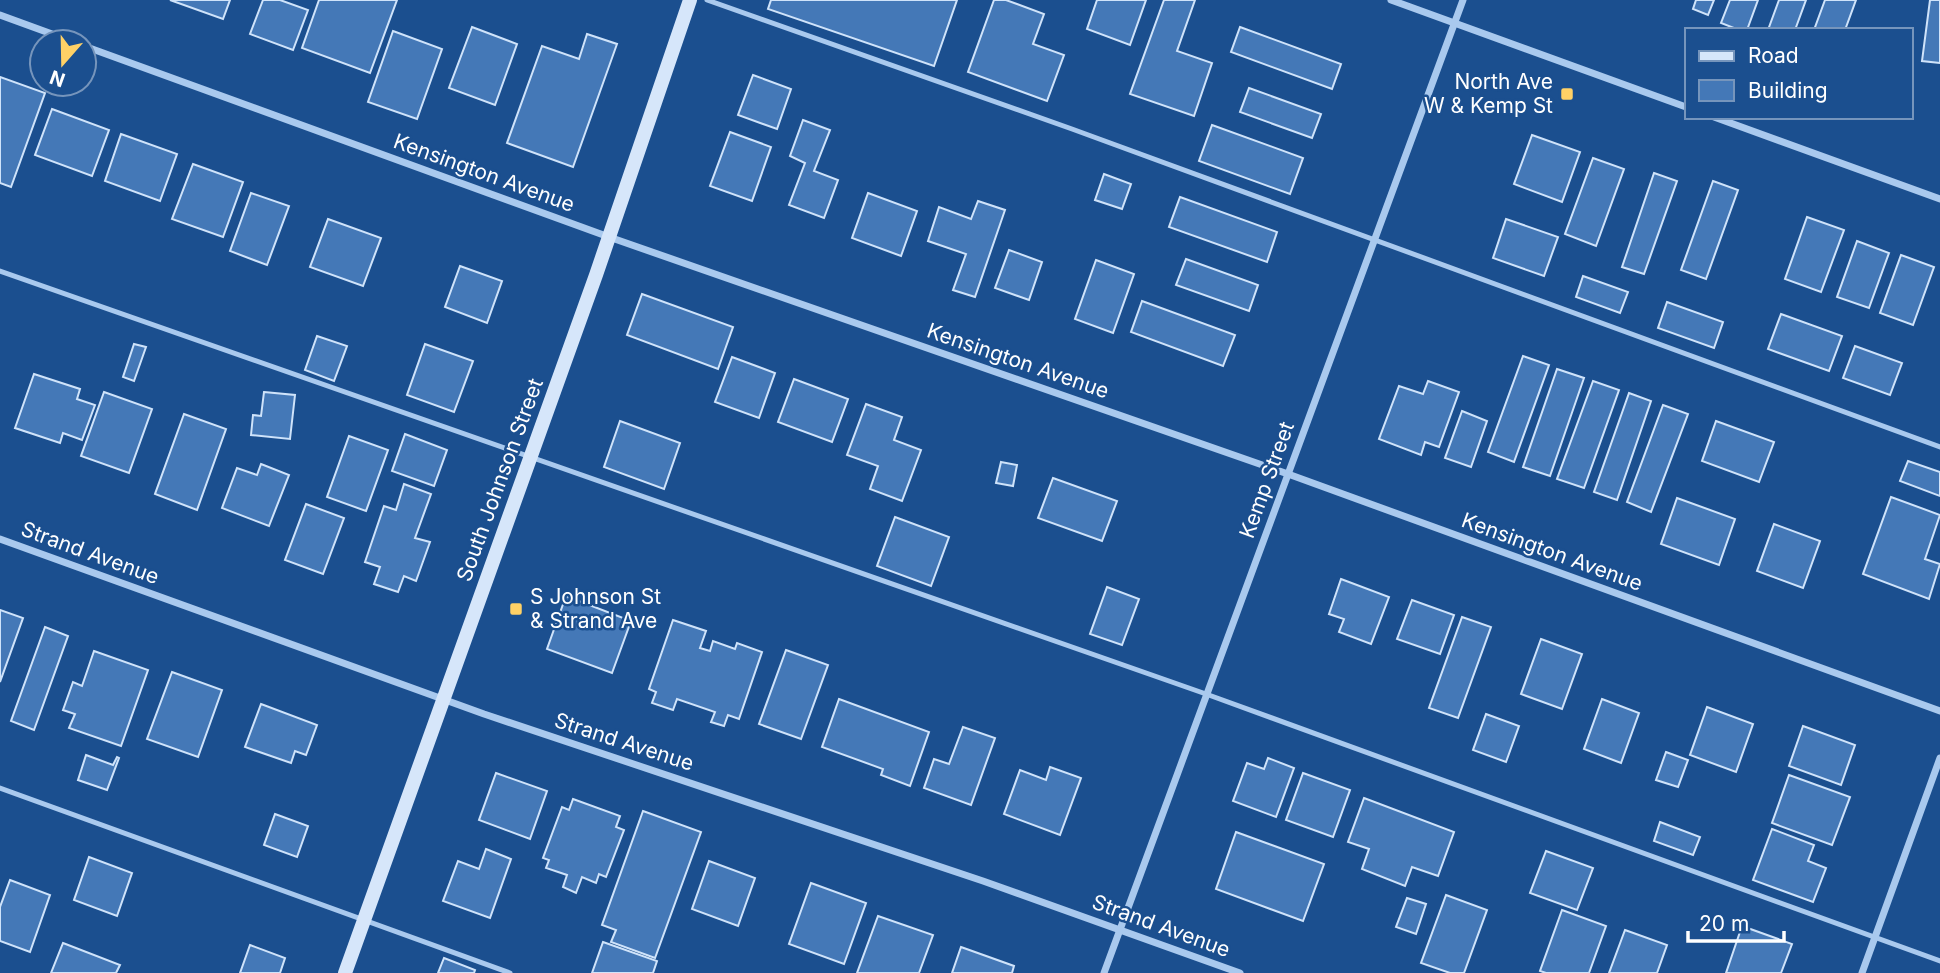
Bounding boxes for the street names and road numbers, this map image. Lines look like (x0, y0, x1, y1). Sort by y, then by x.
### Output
street label: Kensington Avenue (390, 128, 578, 217)
street label: Kensington Avenue (924, 318, 1112, 403)
street label: South Johnson Street (451, 375, 548, 585)
street label: Kemp Street (1234, 418, 1299, 541)
street label: Kensington Avenue (1458, 507, 1646, 596)
street label: Strand Avenue (18, 516, 163, 589)
street label: Strand Avenue (551, 707, 697, 776)
street label: Strand Avenue (1089, 889, 1234, 962)

